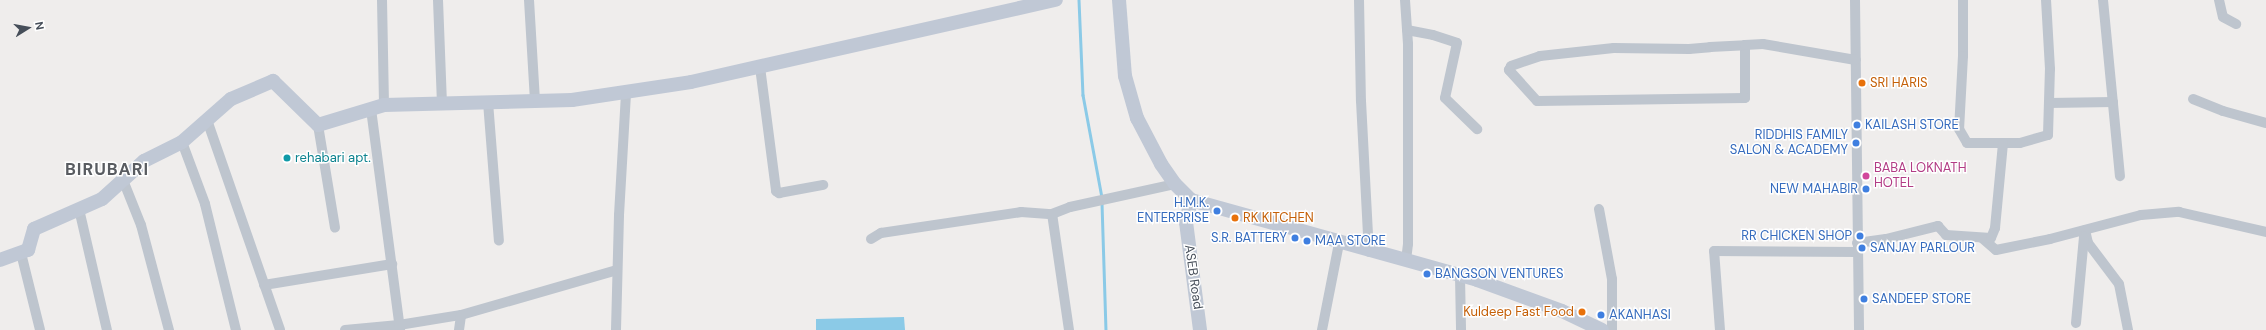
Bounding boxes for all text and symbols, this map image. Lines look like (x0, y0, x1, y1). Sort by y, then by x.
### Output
north arrow (8, 8, 48, 48)
text: N (32, 20, 47, 31)
place label: SRI HARIS (1870, 75, 1928, 91)
marker: SRI HARIS (1857, 78, 1867, 88)
place label: KAILASH STORE (1865, 117, 1959, 133)
marker: KAILASH STORE (1852, 120, 1862, 130)
place label: RIDDHIS FAMILY SALON & ACADEMY (1730, 128, 1848, 159)
marker: RIDDHIS FAMILY SALON & ACADEMY (1851, 138, 1861, 148)
place label: rehabari apt. (295, 150, 371, 166)
marker: rehabari apt. (282, 153, 292, 163)
district label: BIRUBARI (65, 160, 149, 180)
place label: BABA LOKNATH HOTEL (1874, 161, 1966, 192)
marker: BABA LOKNATH HOTEL (1861, 171, 1871, 181)
place label: NEW MAHABIR (1770, 181, 1858, 197)
marker: NEW MAHABIR (1861, 184, 1871, 194)
place label: H.M.K. ENTERPRISE (1137, 196, 1209, 227)
marker: H.M.K. ENTERPRISE (1212, 206, 1222, 216)
place label: RK KITCHEN (1243, 210, 1314, 226)
marker: RK KITCHEN (1230, 213, 1240, 223)
place label: RR CHICKEN SHOP (1741, 228, 1852, 244)
place label: S.R. BATTERY (1211, 230, 1287, 246)
marker: RR CHICKEN SHOP (1855, 231, 1865, 241)
marker: S.R. BATTERY (1290, 233, 1300, 243)
place label: MAA STORE (1315, 233, 1386, 249)
marker: MAA STORE (1302, 236, 1312, 246)
place label: SANJAY PARLOUR (1870, 240, 1975, 256)
marker: SANJAY PARLOUR (1857, 243, 1867, 253)
street label: ASEB Road (1181, 244, 1205, 310)
place label: BANGSON VENTURES (1435, 266, 1564, 282)
marker: BANGSON VENTURES (1422, 269, 1432, 279)
place label: SANDEEP STORE (1872, 291, 1971, 307)
marker: SANDEEP STORE (1859, 294, 1869, 304)
place label: Kuldeep Fast Food (1463, 304, 1574, 320)
marker: Kuldeep Fast Food (1577, 307, 1587, 317)
place label: AKANHASI (1609, 307, 1671, 323)
marker: AKANHASI (1596, 310, 1606, 320)

